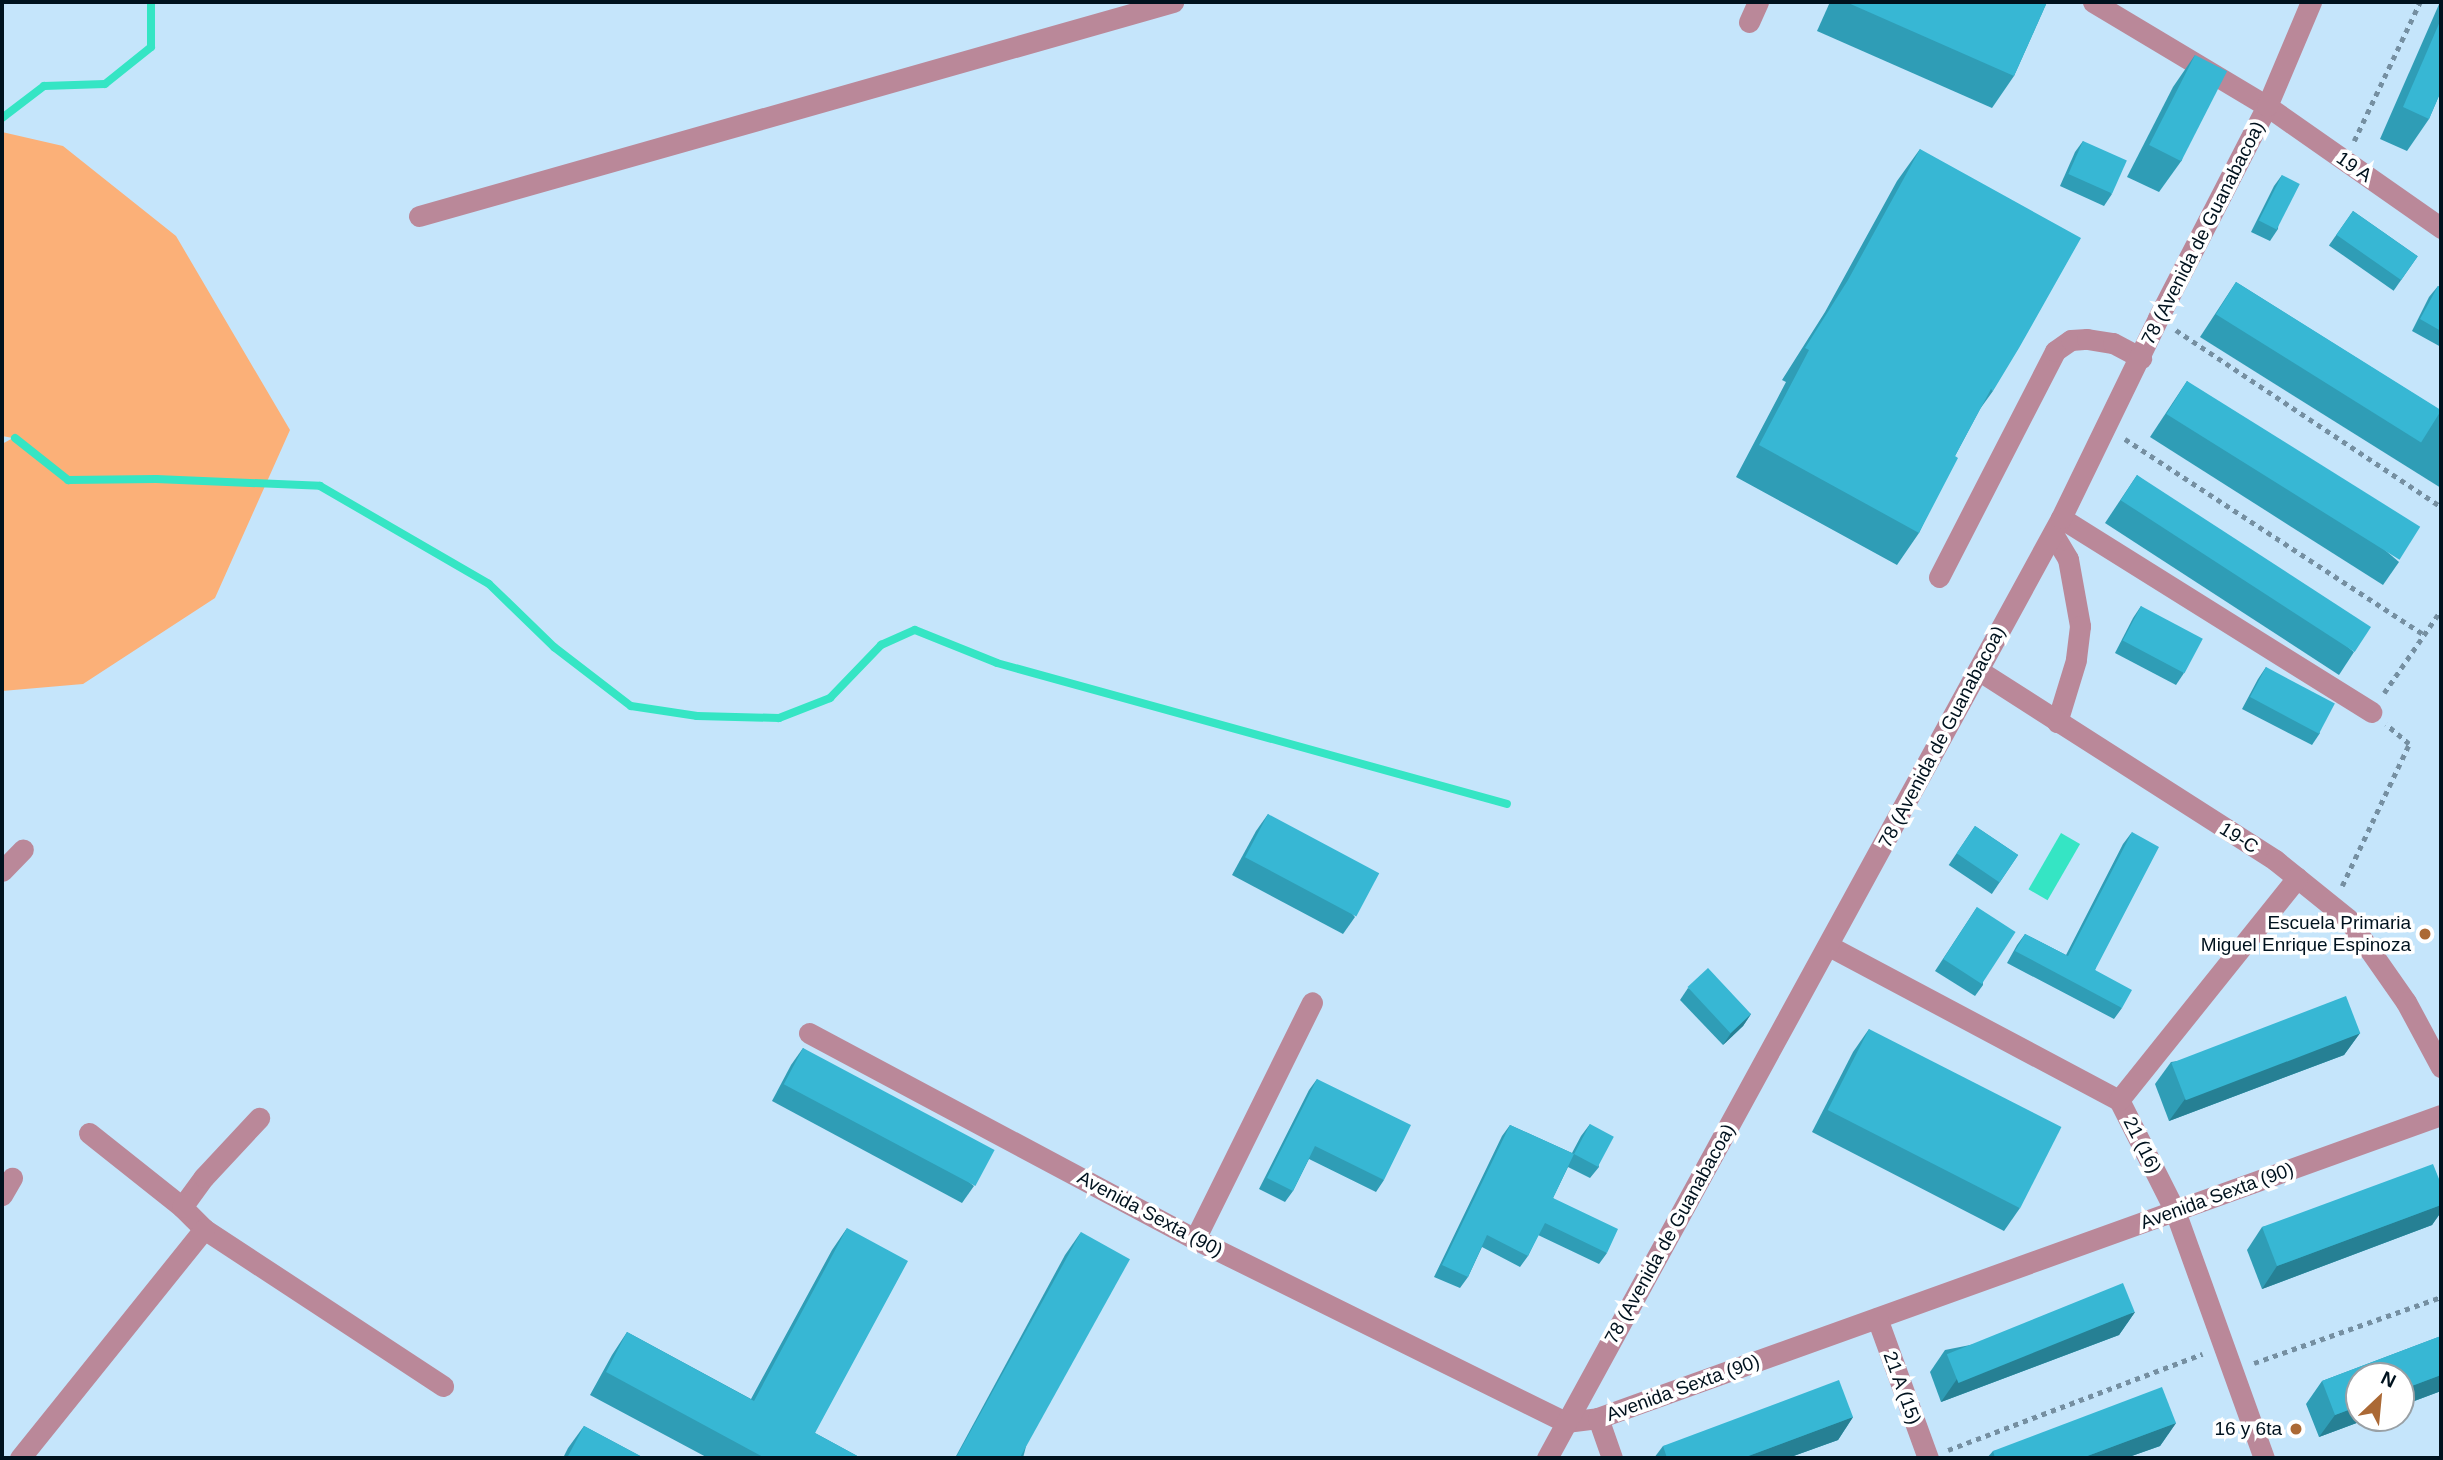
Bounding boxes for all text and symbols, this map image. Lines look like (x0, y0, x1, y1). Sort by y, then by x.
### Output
street label: 78 (Avenida de Guanabacoa) (2137, 117, 2269, 349)
street label: 19 A (2331, 146, 2377, 188)
street label: 78 (Avenida de Guanabacoa) (1874, 622, 2010, 852)
street label: 19-C (2215, 817, 2263, 859)
place label: Escuela Primaria Miguel Enrique Espinoza (2201, 912, 2411, 956)
marker: Escuela Primaria Miguel Enrique Espinoza (2417, 926, 2433, 942)
street label: 21 (16) (2118, 1113, 2166, 1177)
street label: 78 (Avenida de Guanabacoa) (1600, 1120, 1740, 1348)
street label: Avenida Sexta (90) (2137, 1158, 2297, 1234)
street label: Avenida Sexta (90) (1073, 1166, 1227, 1262)
street label: 21 A (15) (1878, 1347, 1926, 1429)
street label: Avenida Sexta (90) (1603, 1350, 1763, 1426)
north arrow (2345, 1362, 2415, 1432)
text: N (2378, 1367, 2399, 1392)
place label: 16 y 6ta (2214, 1418, 2282, 1440)
marker: 16 y 6ta (2288, 1421, 2304, 1437)

